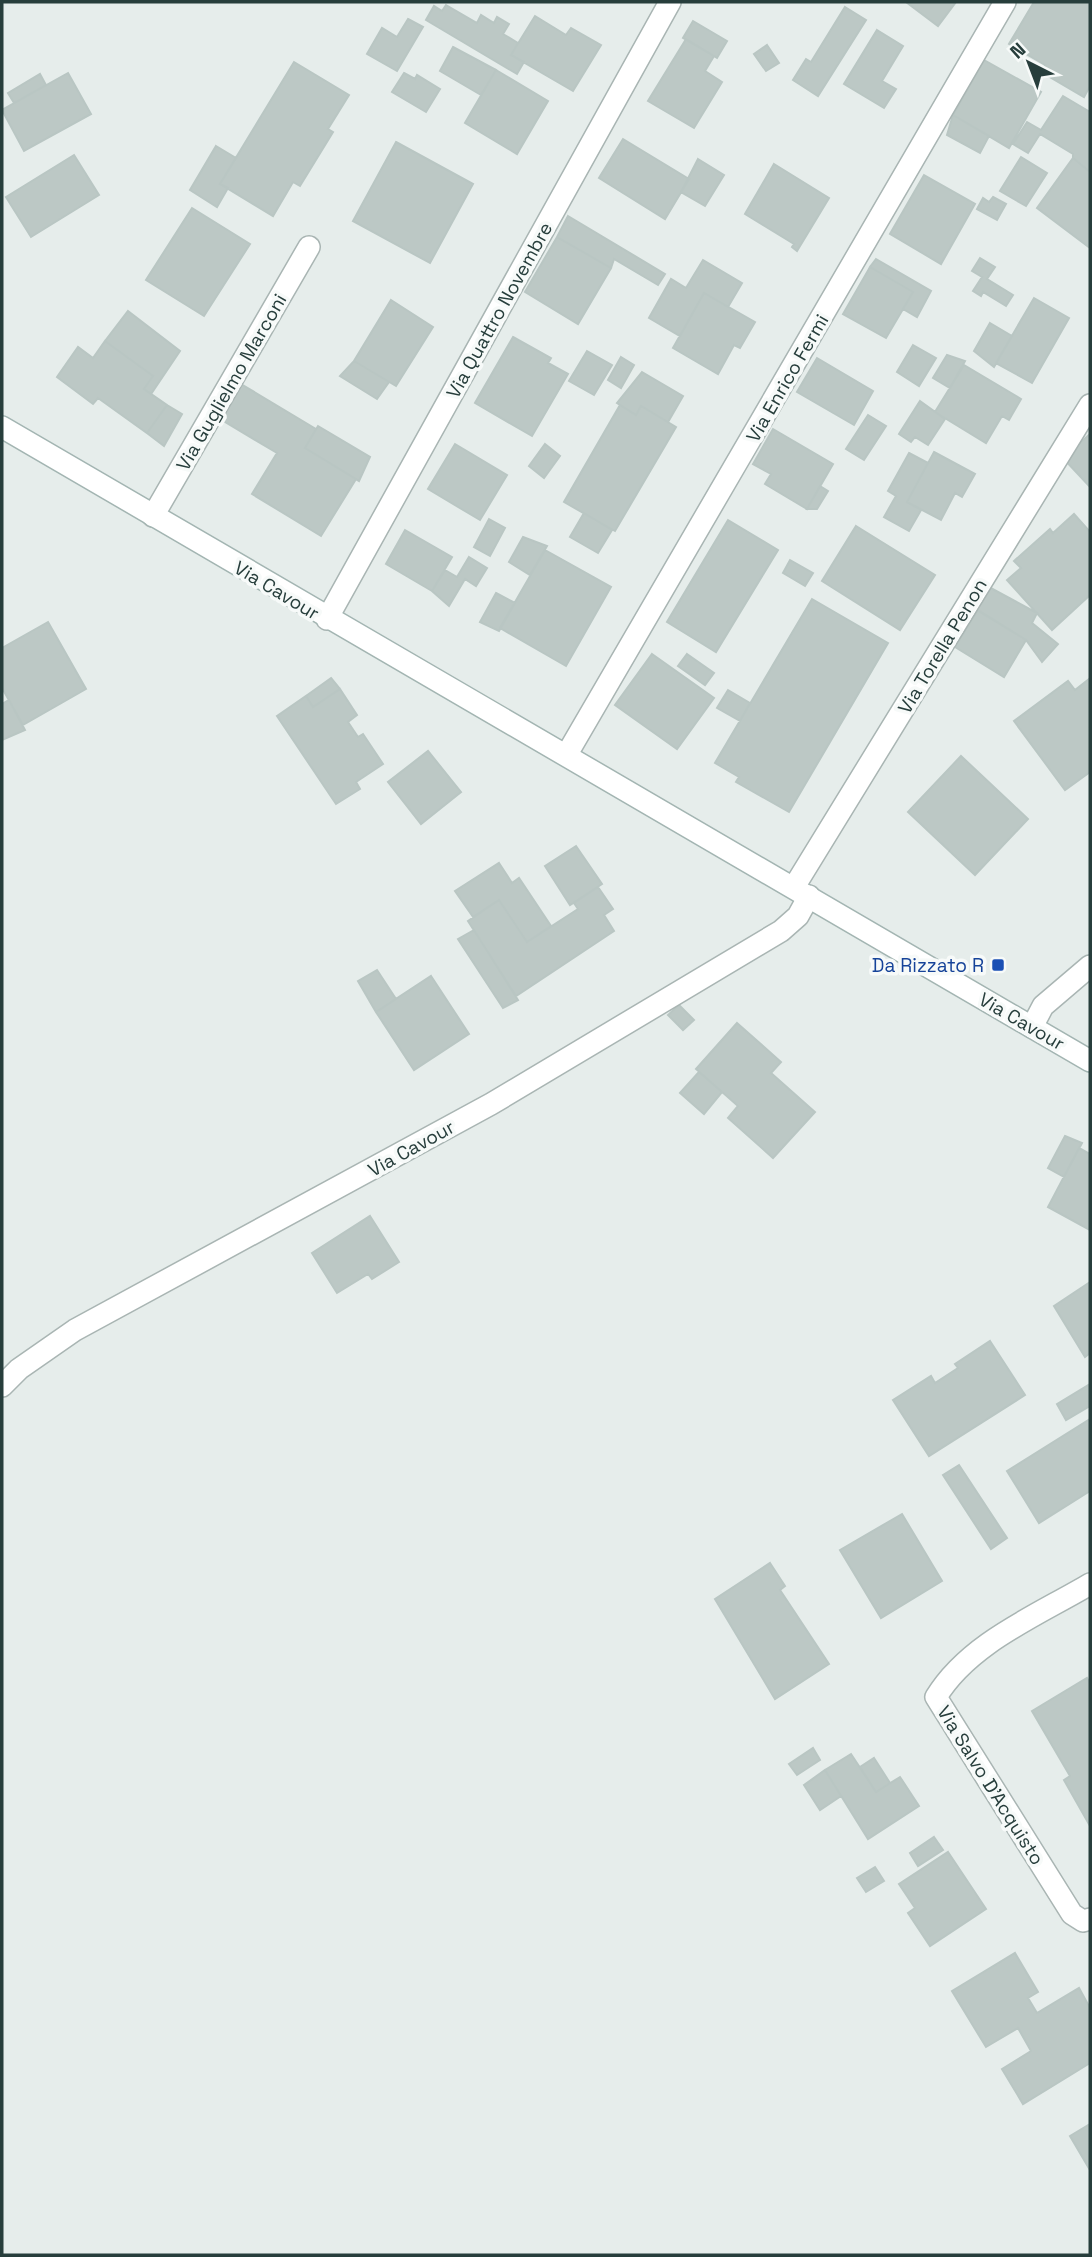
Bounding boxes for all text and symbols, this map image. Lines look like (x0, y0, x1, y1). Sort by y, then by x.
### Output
north arrow (994, 28, 1064, 98)
text: N (1005, 37, 1031, 64)
street label: Via Quattro Novembre (441, 218, 558, 403)
street label: Via Guglielmo Marconi (171, 289, 292, 475)
street label: Via Enrico Fermi (741, 310, 834, 447)
street label: Via Cavour (229, 555, 324, 626)
street label: Via Torella Penon (892, 574, 993, 718)
place label: Da Rizzato R (872, 953, 984, 978)
marker: Da Rizzato R (990, 957, 1006, 973)
street label: Via Cavour (974, 987, 1069, 1056)
street label: Via Cavour (364, 1114, 459, 1182)
street label: Via Salvo D'Acquisto (931, 1701, 1050, 1870)

